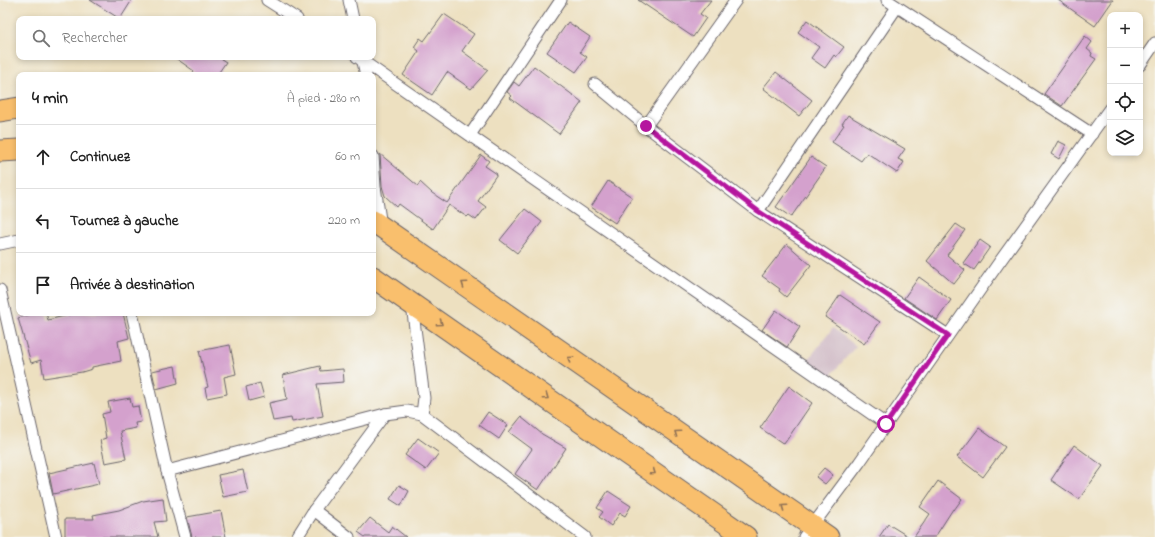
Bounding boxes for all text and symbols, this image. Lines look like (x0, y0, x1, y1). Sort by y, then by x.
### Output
map controls (1107, 12, 1143, 156)
button: + (1107, 12, 1143, 48)
search box (16, 16, 376, 60)
icon: search (30, 27, 52, 49)
text: Rechercher (62, 27, 127, 49)
button: − (1107, 48, 1143, 84)
button: locate (1107, 84, 1143, 120)
text: 4 min (32, 86, 68, 111)
text: À pied · 280 m (287, 89, 360, 108)
route end (637, 117, 655, 135)
button: layers (1107, 120, 1143, 156)
icon: ahead (32, 146, 54, 168)
text: Continuez (70, 146, 130, 168)
text: 60 m (335, 147, 360, 166)
icon: left (32, 210, 54, 232)
text: Tournez à gauche (70, 210, 178, 232)
text: 220 m (328, 211, 360, 230)
icon: arrive (32, 274, 54, 296)
text: Arrivée à destination (70, 274, 195, 296)
one-way arrow (461, 282, 468, 289)
one-way arrow (435, 318, 442, 325)
one-way arrow (567, 356, 574, 364)
one-way arrow (542, 392, 549, 400)
route start (877, 415, 895, 433)
one-way arrow (674, 430, 681, 438)
one-way arrow (649, 467, 656, 475)
one-way arrow (781, 504, 788, 512)

